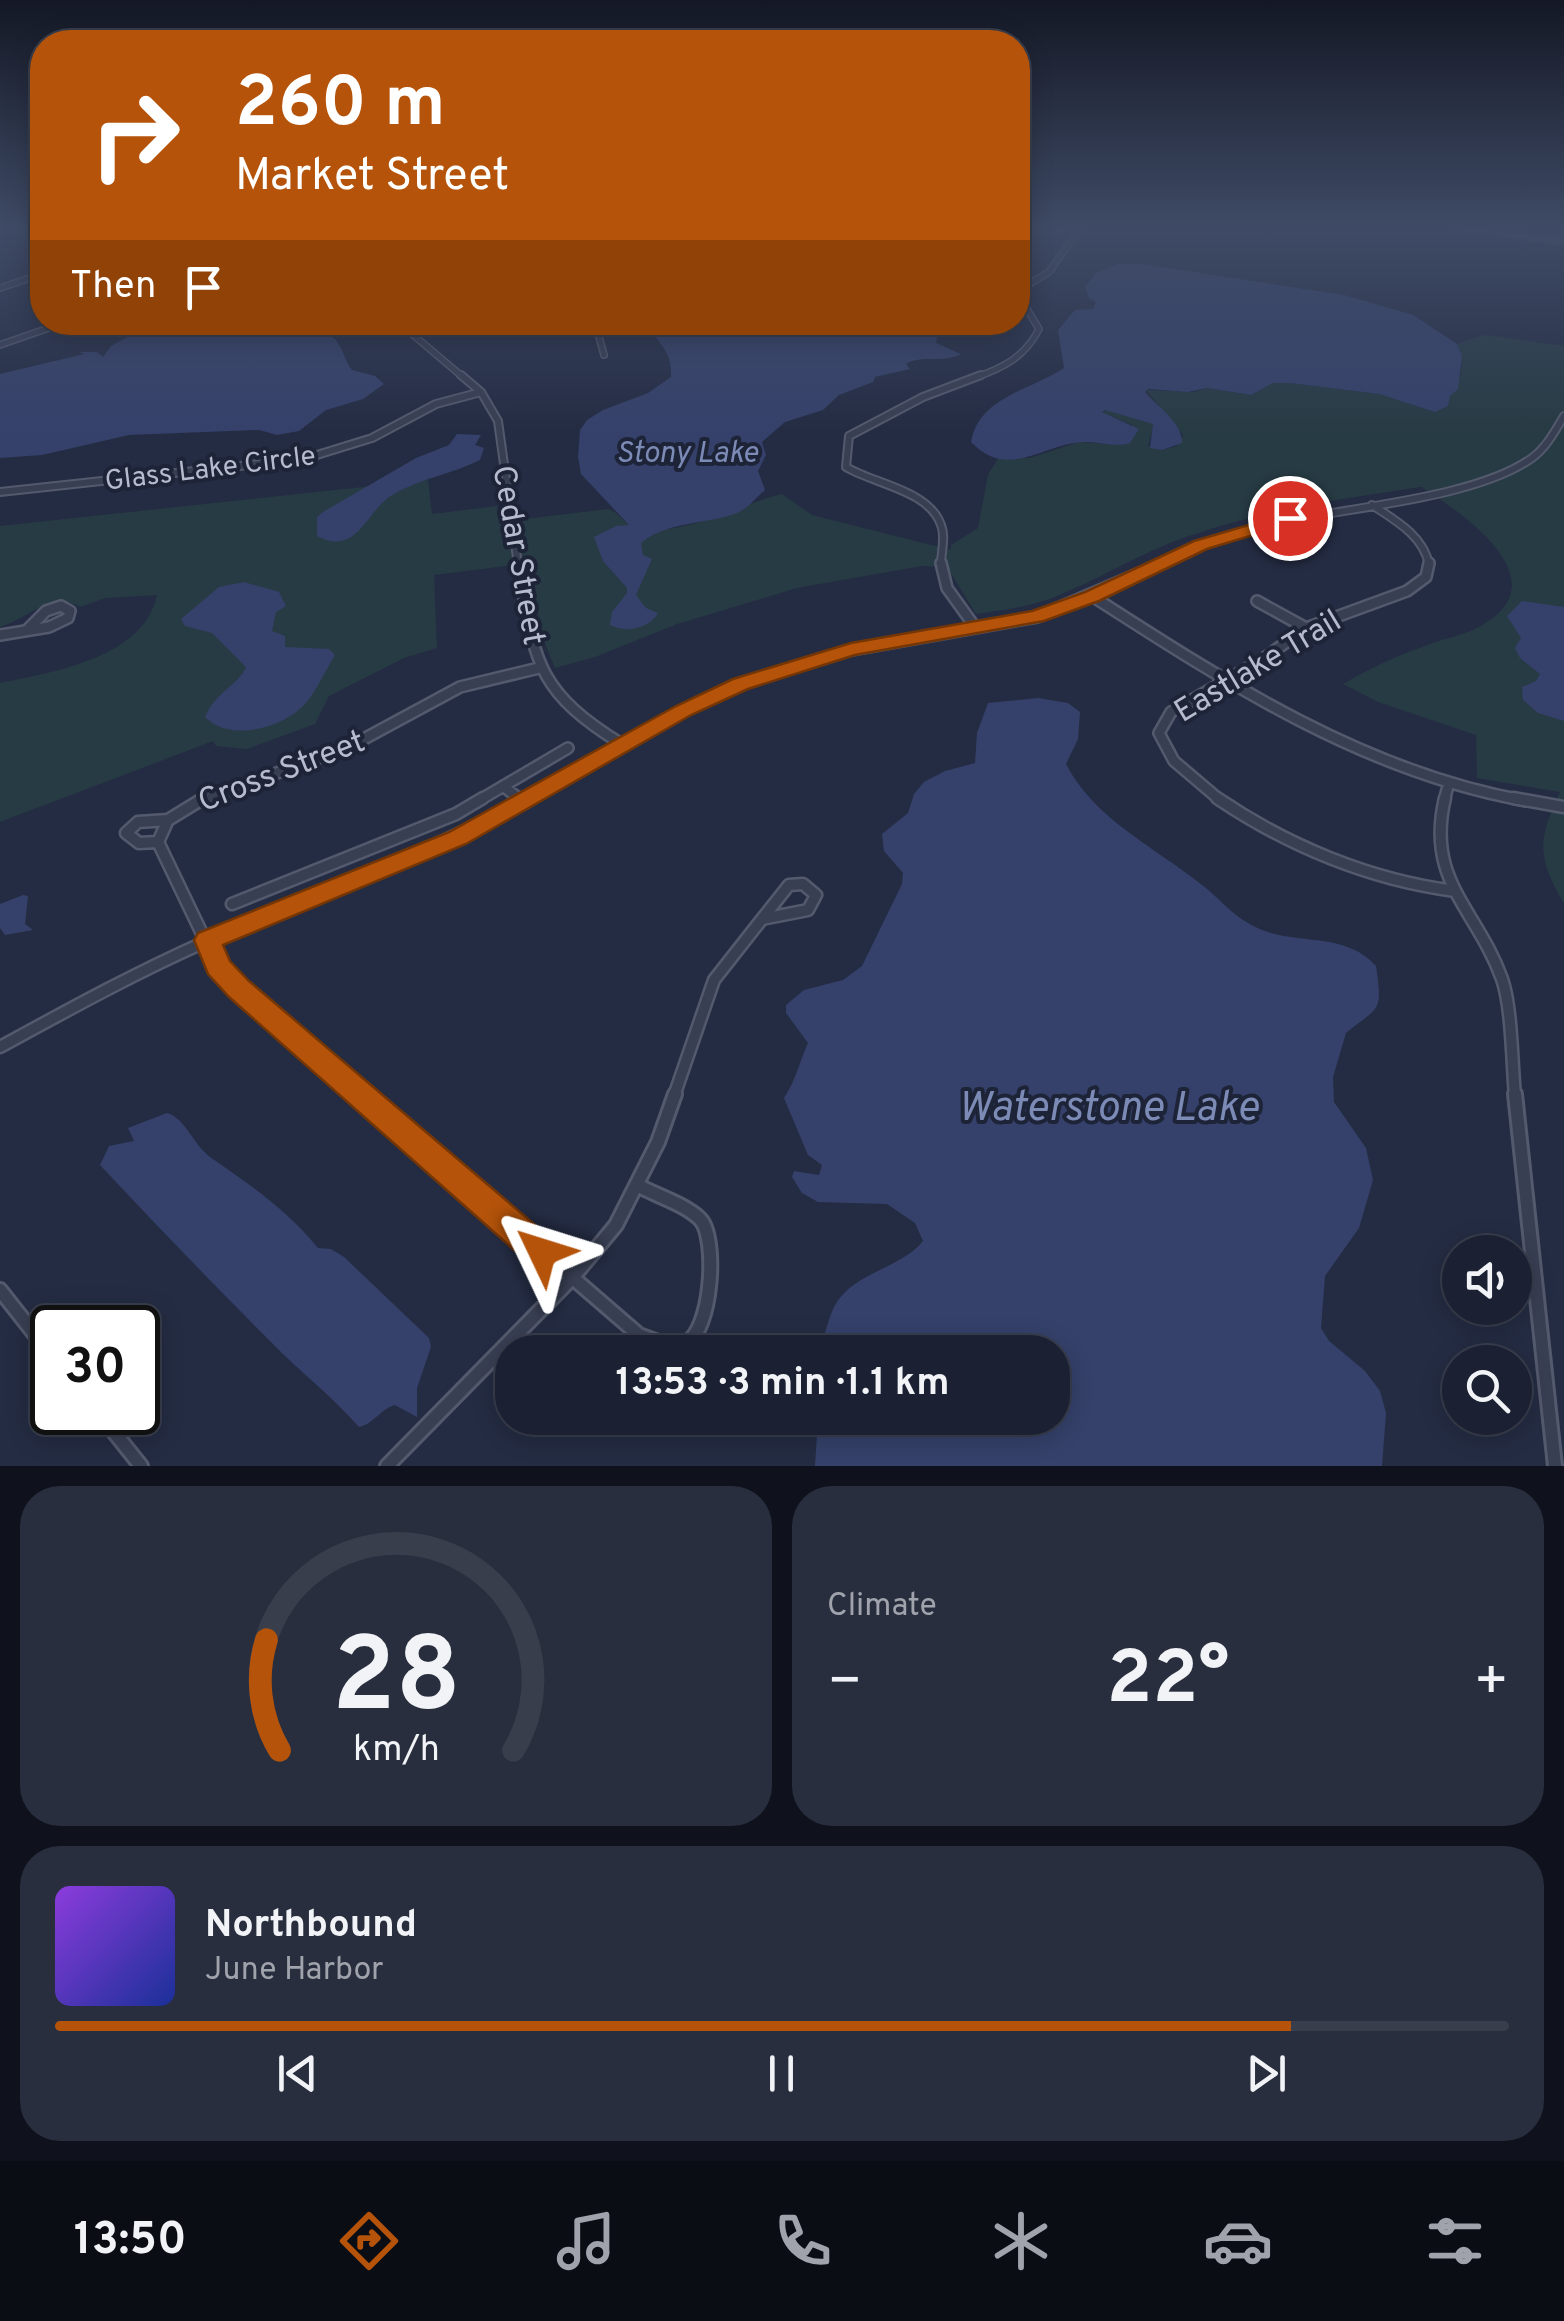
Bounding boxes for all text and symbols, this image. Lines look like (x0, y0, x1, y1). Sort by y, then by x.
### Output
text: 260 m (235, 62, 446, 151)
icon: right (70, 70, 200, 200)
text: Market Street (235, 149, 509, 206)
icon: arrive (176, 260, 231, 315)
text: Then (70, 263, 156, 312)
water label: Stony Lake (616, 436, 759, 473)
street label: Glass Lake Circle (103, 439, 318, 501)
street label: Cedar Street (482, 462, 553, 649)
pin (1248, 476, 1333, 561)
icon: arrive (1263, 491, 1318, 546)
street label: Eastlake Trail (1168, 602, 1349, 733)
street label: Cross Street (193, 723, 371, 823)
water label: Waterstone Lake (958, 1083, 1260, 1136)
position arrow (490, 1200, 594, 1304)
map controls (1442, 1235, 1532, 1435)
button: sound (1442, 1235, 1532, 1325)
speed limit sign: 30 (30, 1305, 160, 1435)
button: search (1442, 1345, 1532, 1435)
text: 13:53 · 3 min · 1.1 km (616, 1360, 949, 1409)
text: Climate (827, 1587, 937, 1627)
text: 28 (331, 1616, 461, 1748)
text: 22° (1107, 1635, 1229, 1730)
text: − (827, 1649, 862, 1719)
text: + (1474, 1649, 1509, 1719)
text: km/h (353, 1728, 439, 1774)
text: Northbound (205, 1902, 417, 1951)
text: June Harbor (205, 1951, 384, 1991)
icon: previous (270, 2046, 325, 2101)
icon: pause (754, 2046, 809, 2101)
icon: next (1239, 2046, 1294, 2101)
icon: directions (334, 2206, 404, 2276)
icon: music (551, 2206, 621, 2276)
icon: phone (768, 2206, 838, 2276)
icon: climate (986, 2206, 1056, 2276)
icon: car (1203, 2206, 1273, 2276)
icon: filters (1420, 2206, 1490, 2276)
text: 13:50 (74, 2213, 187, 2270)

